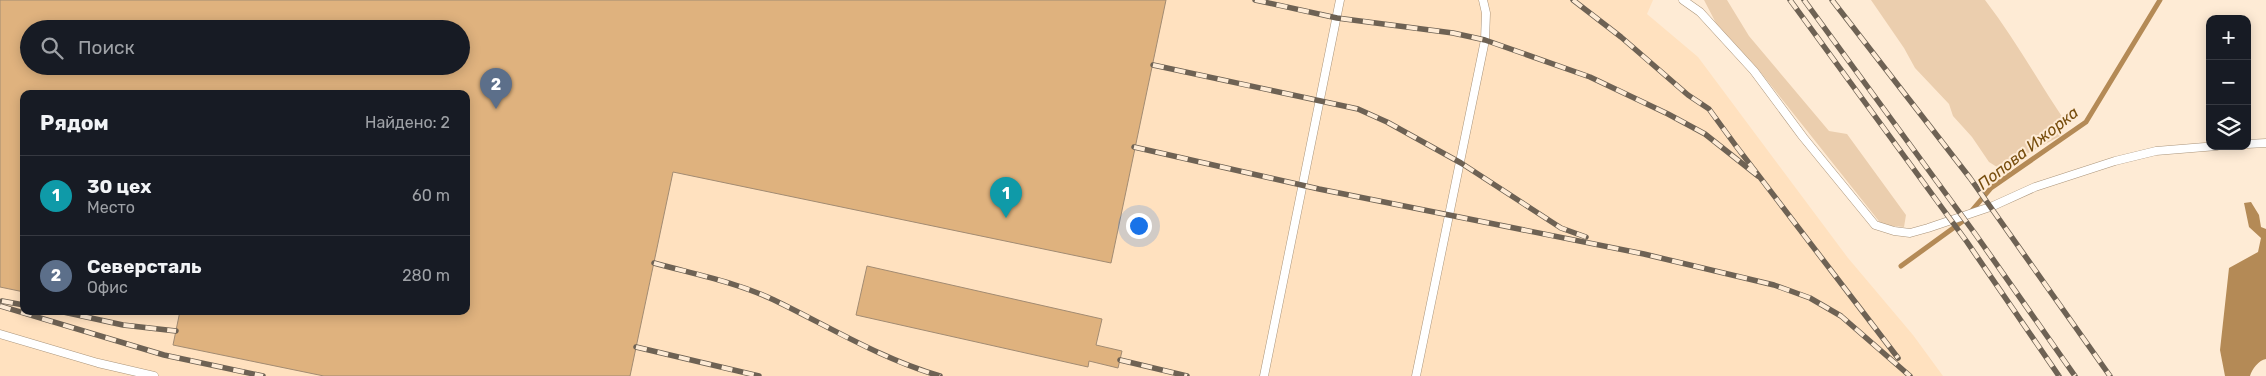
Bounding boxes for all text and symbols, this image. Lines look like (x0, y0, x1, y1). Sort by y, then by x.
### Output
map controls (2206, 15, 2251, 150)
button: + (2206, 15, 2251, 60)
search box (20, 20, 470, 75)
icon: search (38, 34, 66, 62)
text: Поиск (78, 36, 135, 59)
button: − (2206, 60, 2251, 105)
pin: 2 (480, 68, 512, 109)
water label: Попова Ижорка (1974, 103, 2082, 193)
button: layers (2206, 105, 2251, 150)
text: Рядом (40, 110, 109, 135)
text: Найдено: 2 (365, 113, 450, 132)
text: 30 цех (87, 175, 151, 198)
pin: 1 (990, 177, 1022, 218)
text: 1 (52, 186, 60, 205)
text: 60 m (412, 186, 450, 205)
text: Место (87, 198, 135, 217)
your location (1126, 213, 1152, 239)
text: Северсталь (87, 255, 202, 278)
text: 2 (51, 266, 61, 285)
text: 280 m (402, 266, 450, 285)
text: Офис (87, 278, 128, 297)

